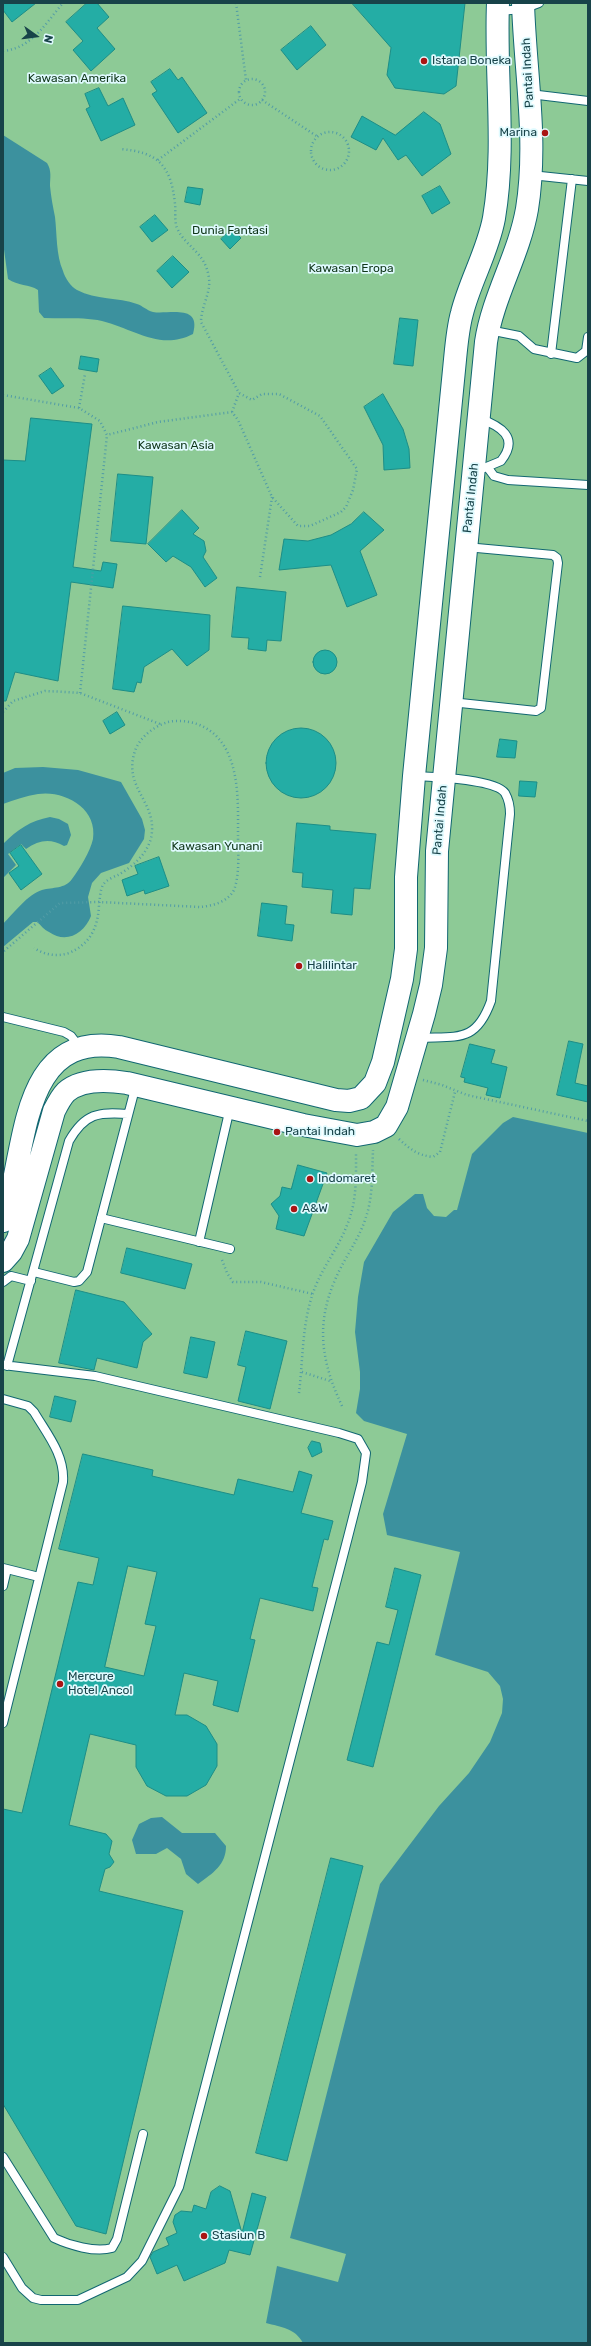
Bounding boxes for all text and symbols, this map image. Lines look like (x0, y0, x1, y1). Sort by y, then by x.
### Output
north arrow (16, 16, 56, 56)
text: N (41, 34, 55, 44)
street label: Pantai Indah (519, 38, 537, 108)
place label: Istana Boneka (432, 54, 511, 68)
marker: Istana Boneka (419, 56, 429, 66)
park label: Kawasan Amerika (28, 72, 126, 86)
place label: Marina (499, 126, 537, 140)
marker: Marina (540, 128, 550, 138)
park label: Dunia Fantasi (192, 224, 268, 238)
park label: Kawasan Eropa (308, 262, 394, 276)
park label: Kawasan Asia (138, 439, 214, 453)
street label: Pantai Indah (460, 462, 482, 534)
street label: Pantai Indah (430, 784, 450, 856)
park label: Kawasan Yunani (171, 840, 263, 854)
place label: Halilintar (307, 959, 357, 973)
marker: Halilintar (294, 961, 304, 971)
place label: Pantai Indah (285, 1125, 355, 1139)
marker: Pantai Indah (272, 1127, 282, 1137)
place label: Indomaret (318, 1172, 376, 1186)
marker: Indomaret (305, 1174, 315, 1184)
place label: A&W (302, 1202, 328, 1216)
marker: A&W (289, 1204, 299, 1214)
place label: Mercure Hotel Ancol (68, 1670, 132, 1698)
marker: Mercure Hotel Ancol (55, 1679, 65, 1689)
place label: Stasiun B (212, 2229, 265, 2243)
marker: Stasiun B (199, 2231, 209, 2241)

